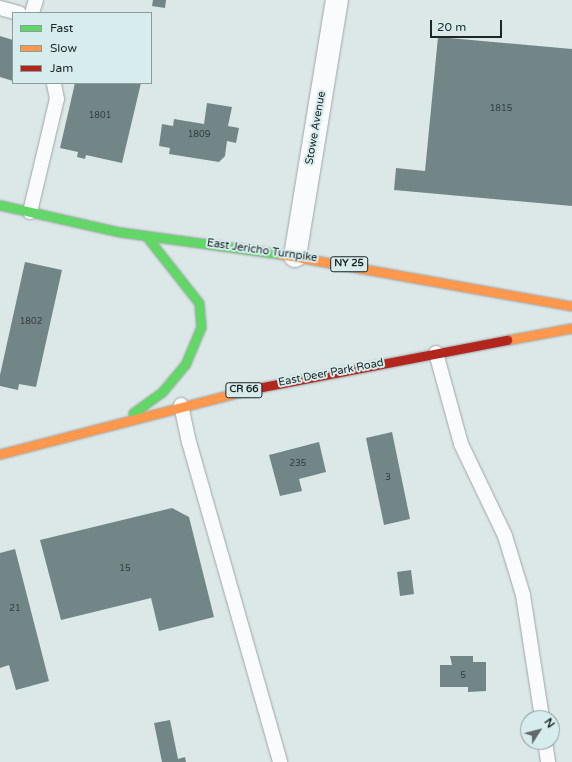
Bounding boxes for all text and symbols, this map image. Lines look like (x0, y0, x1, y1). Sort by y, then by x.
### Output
legend (12, 12, 152, 84)
scale bar (432, 12, 504, 38)
text: 20 m (437, 20, 466, 34)
text: Fast (50, 21, 73, 35)
text: Slow (50, 41, 77, 55)
text: Jam (50, 61, 73, 75)
street label: Stowe Avenue (303, 90, 329, 166)
house number: 1815 (490, 104, 512, 114)
house number: 1801 (89, 111, 111, 121)
house number: 1809 (188, 130, 210, 140)
street label: East Jericho Turnpike (206, 237, 318, 265)
road number: NY 25 (330, 256, 368, 272)
house number: 1802 (20, 317, 42, 327)
street label: East Deer Park Road (277, 356, 385, 390)
road number: CR 66 (225, 382, 263, 398)
house number: 235 (290, 459, 306, 469)
house number: 3 (385, 473, 391, 483)
house number: 15 (119, 564, 131, 574)
house number: 21 (9, 604, 21, 614)
house number: 5 (460, 671, 466, 681)
north arrow (520, 710, 560, 750)
text: N (541, 716, 557, 731)

